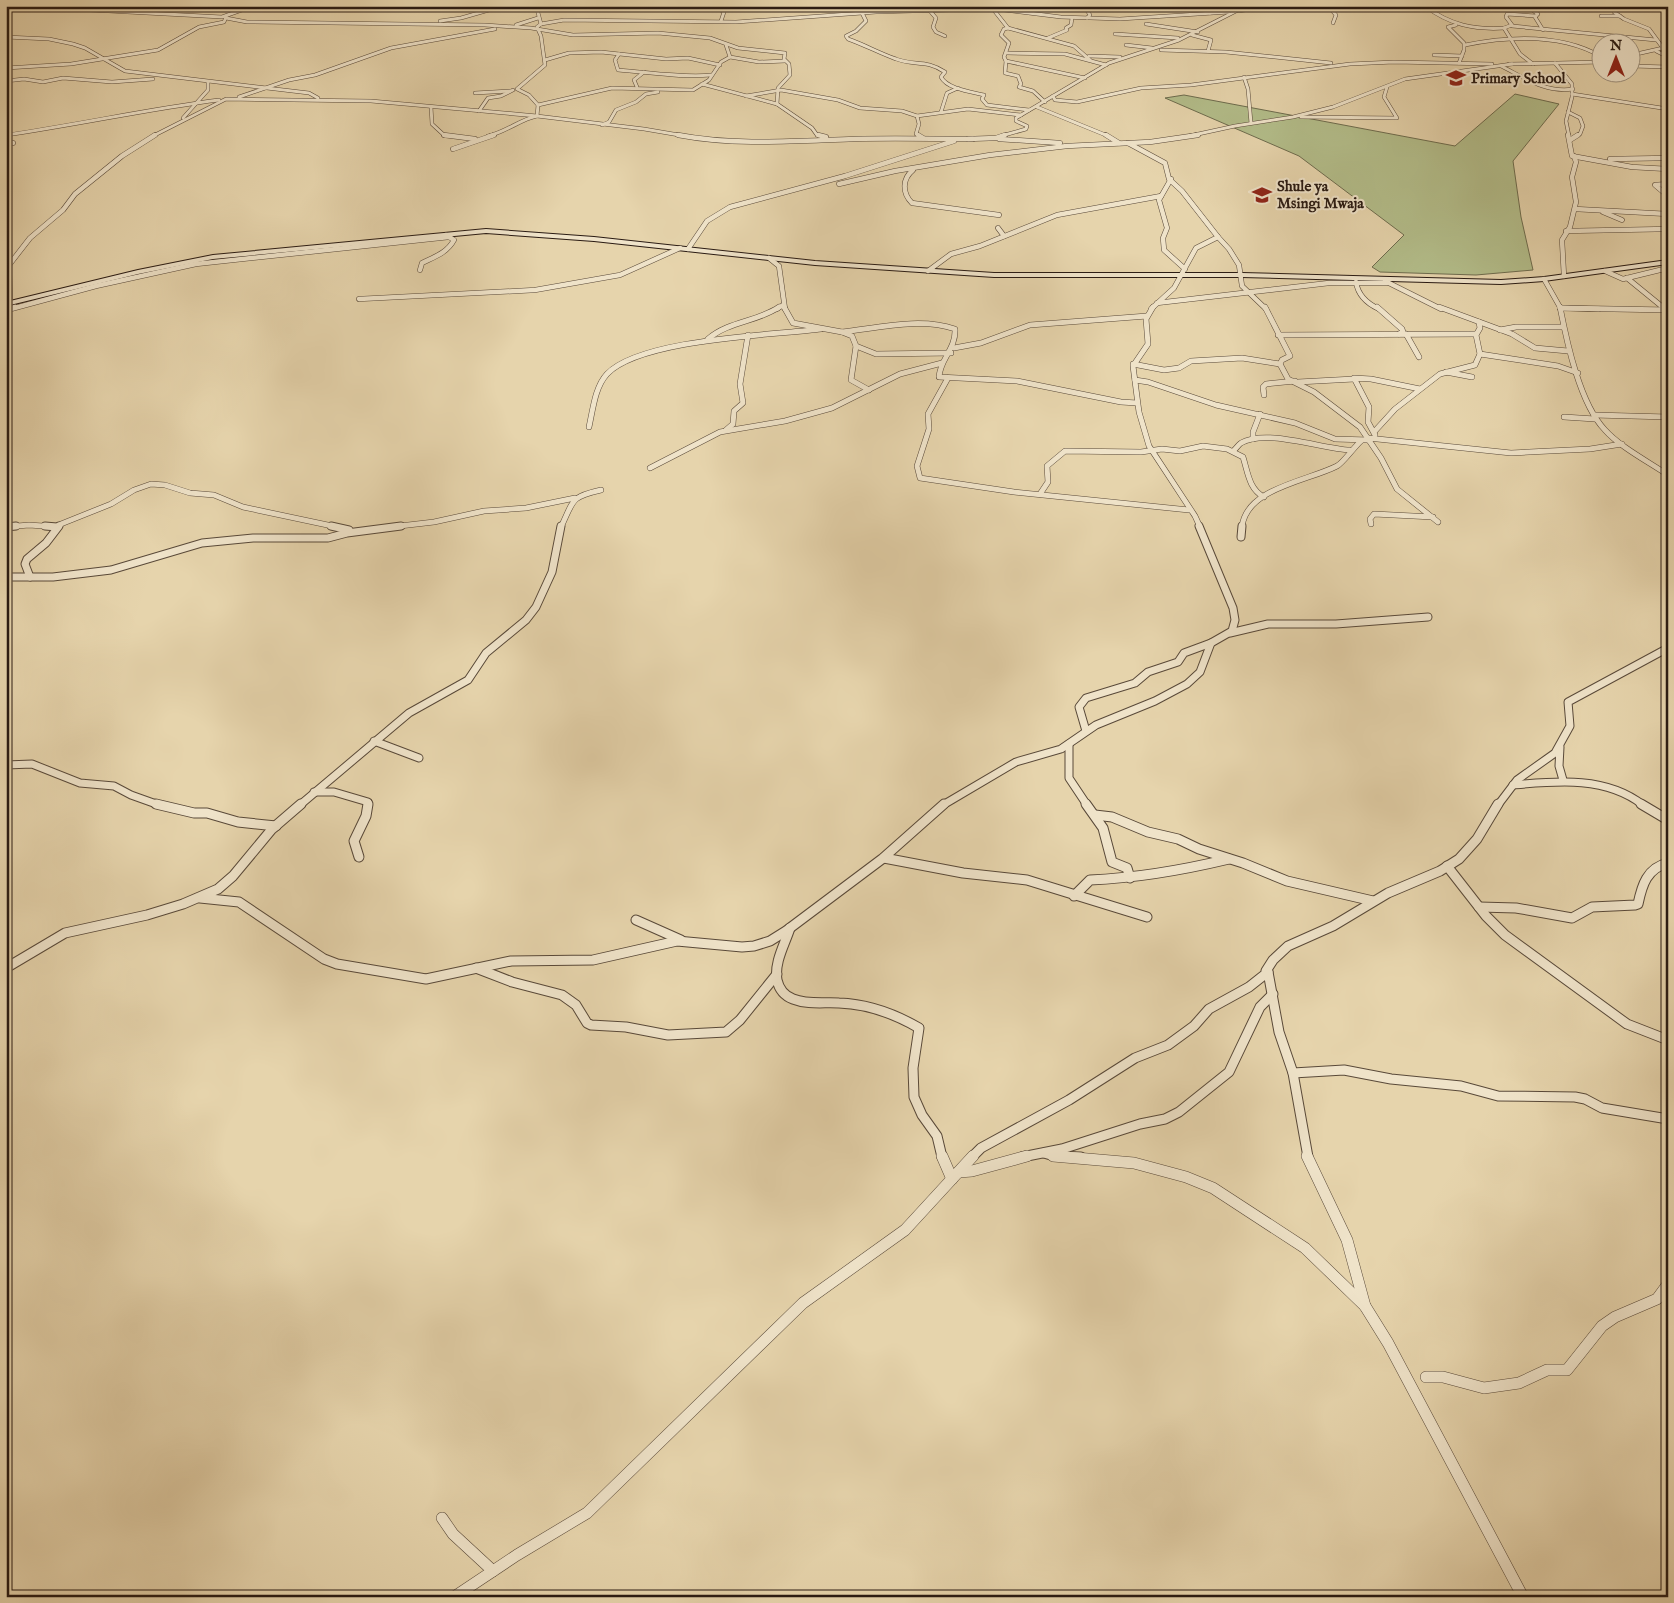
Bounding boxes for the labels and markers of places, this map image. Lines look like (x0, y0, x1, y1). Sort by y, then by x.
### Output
school or university icon: Primary School (1445, 67, 1467, 89)
place label: Primary School (1471, 69, 1567, 88)
place label: Shule ya Msingi Mwaja (1277, 177, 1364, 213)
school or university icon: Shule ya Msingi Mwaja (1251, 184, 1273, 206)

